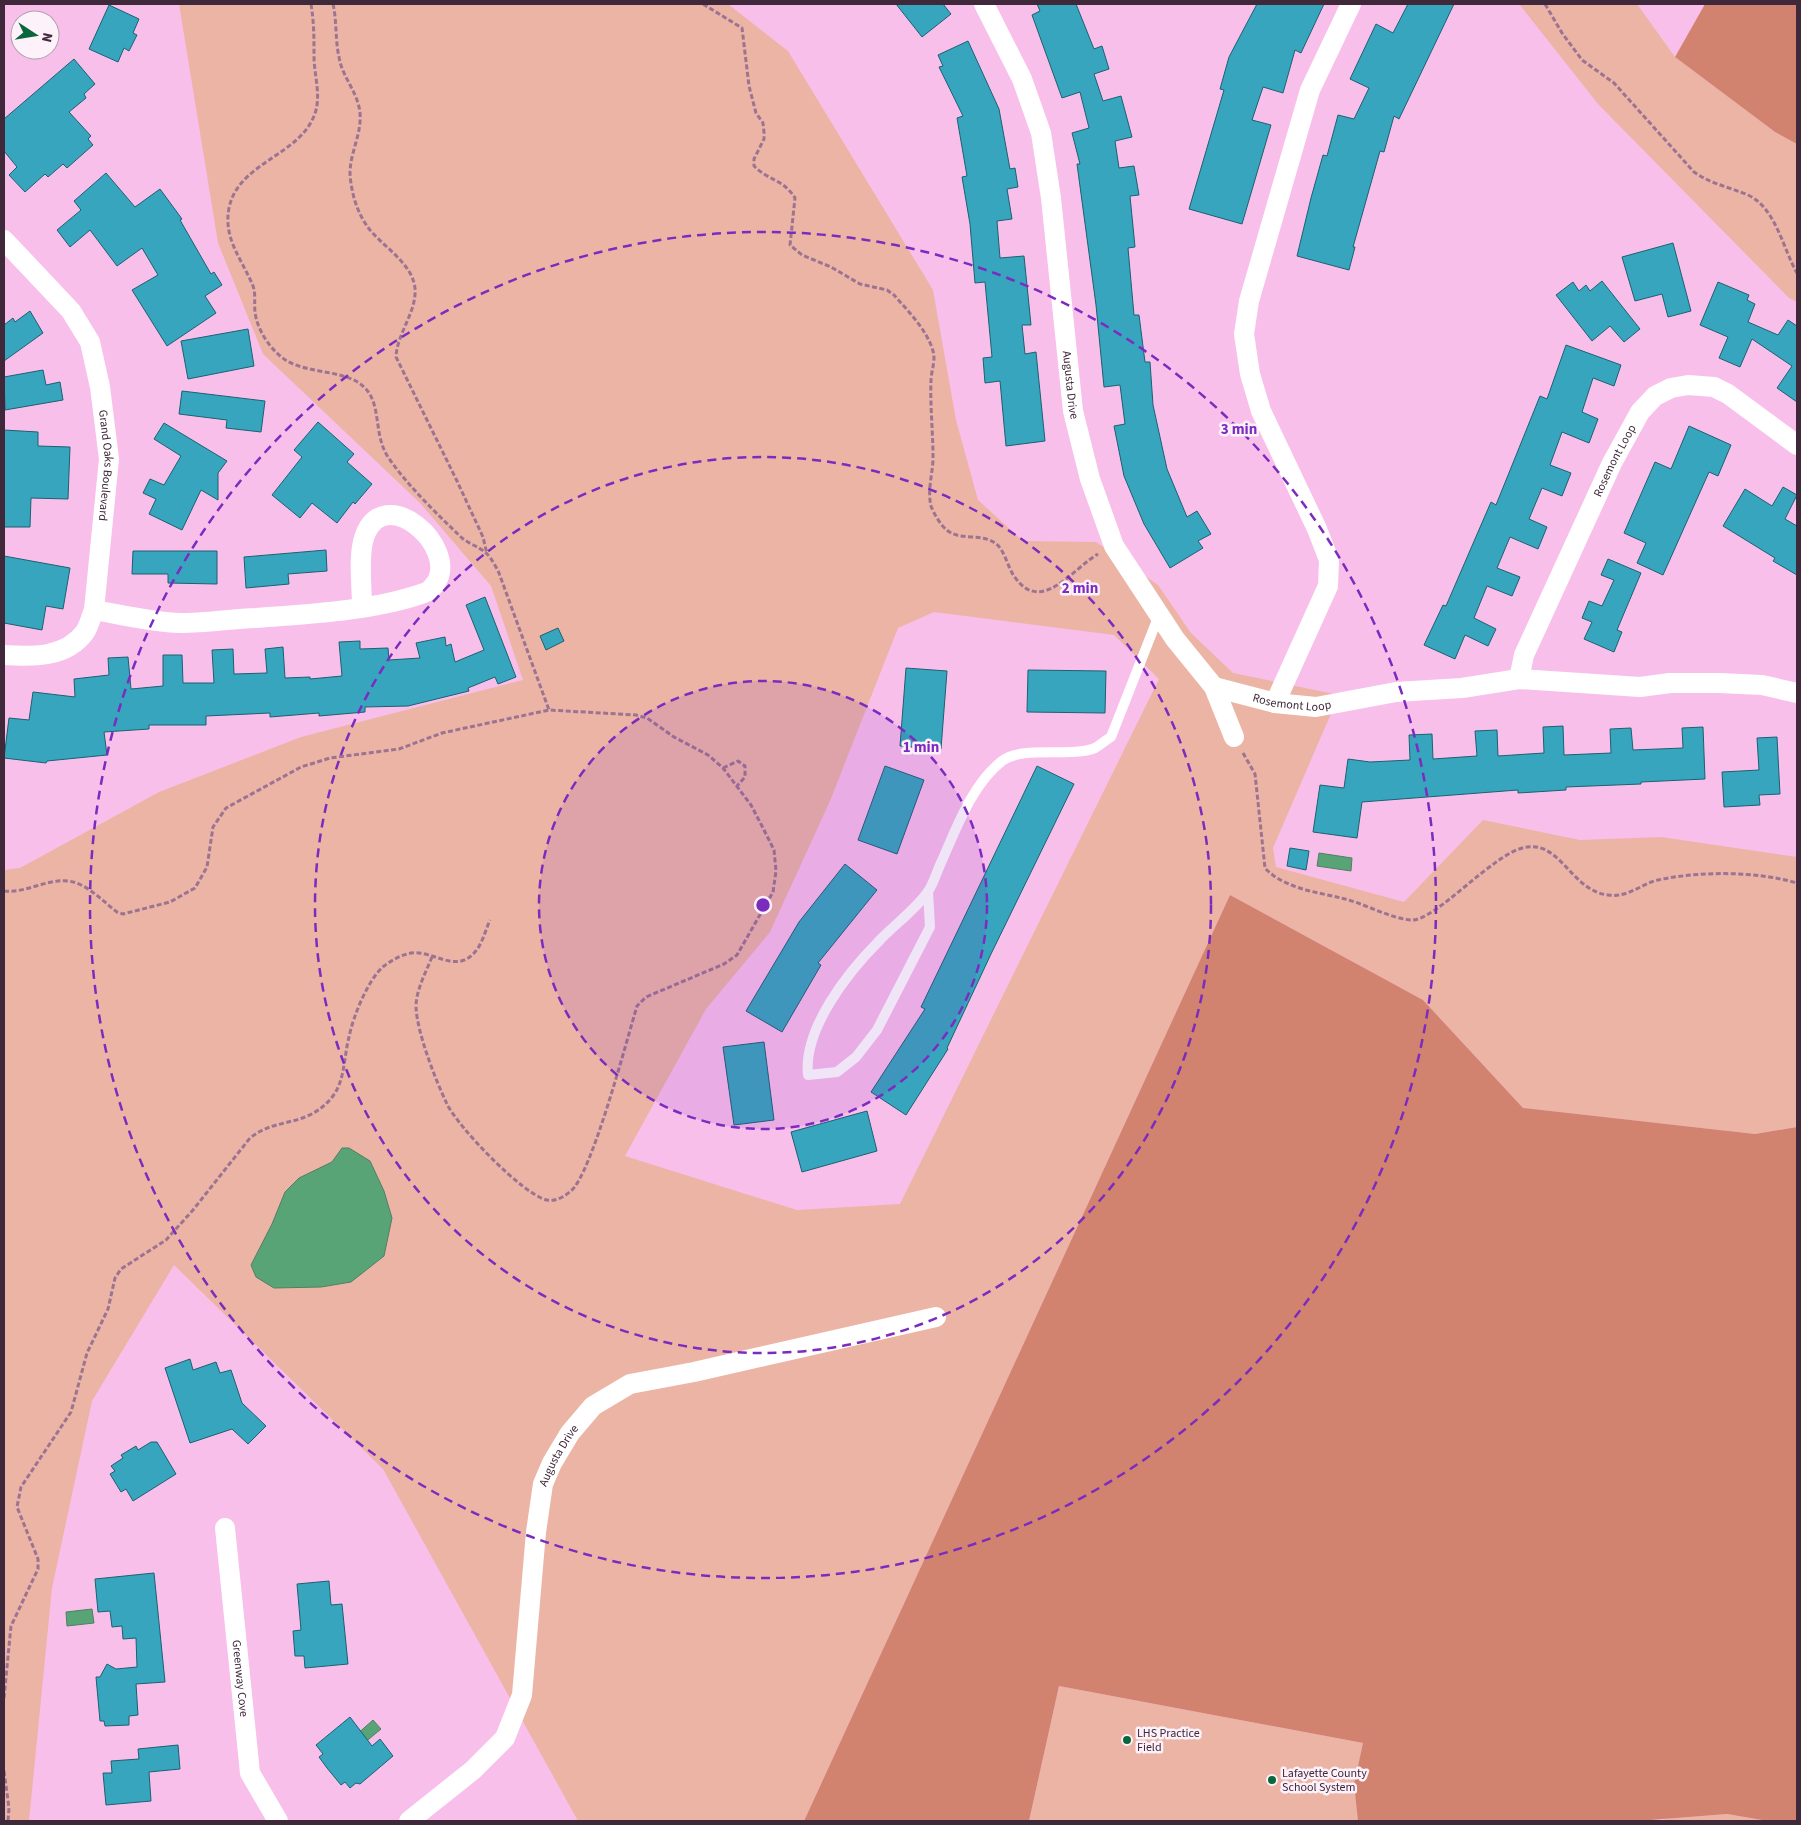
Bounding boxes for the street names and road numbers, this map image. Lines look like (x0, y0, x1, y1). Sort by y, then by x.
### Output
street label: Augusta Drive (1058, 350, 1083, 421)
street label: Grand Oaks Boulevard (94, 409, 117, 522)
street label: Rosemont Loop (1590, 421, 1641, 500)
street label: Rosemont Loop (1251, 690, 1333, 716)
street label: Augusta Drive (535, 1421, 583, 1489)
street label: Greenway Cove (227, 1639, 252, 1718)

